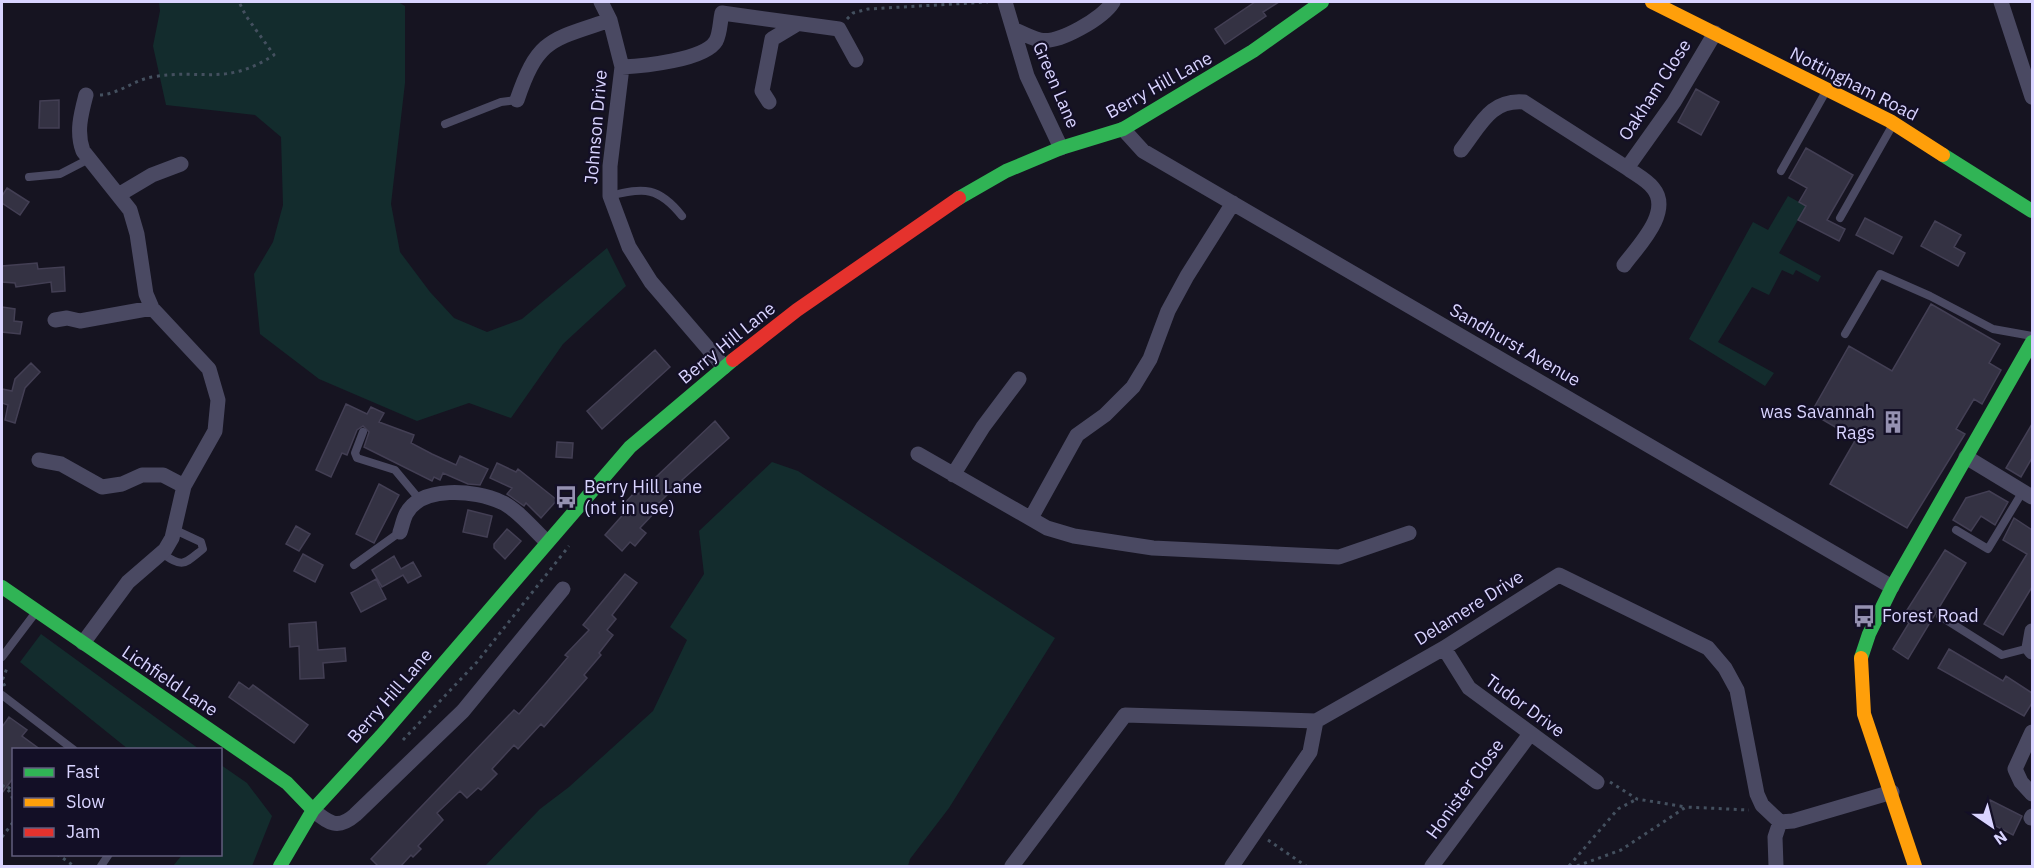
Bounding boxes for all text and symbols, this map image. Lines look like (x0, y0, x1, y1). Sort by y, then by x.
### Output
street label: Oakham Close (1613, 35, 1696, 145)
street label: Green Lane (1028, 38, 1085, 132)
street label: Nottingham Road (1786, 41, 1922, 126)
street label: Berry Hill Lane (1102, 46, 1216, 123)
street label: Johnson Drive (579, 69, 612, 185)
street label: Berry Hill Lane (674, 296, 780, 389)
street label: Sandhurst Avenue (1446, 298, 1585, 391)
place label: was Savannah Rags (1760, 400, 1875, 444)
building icon: was Savannah Rags (1880, 409, 1906, 435)
place label: Berry Hill Lane (not in use) (584, 475, 702, 519)
bus stop icon: Berry Hill Lane (not in use) (553, 484, 579, 510)
street label: Delamere Drive (1410, 565, 1528, 650)
bus stop icon: Forest Road (1851, 603, 1877, 629)
place label: Forest Road (1882, 604, 1979, 627)
street label: Lichfield Lane (118, 640, 223, 721)
street label: Berry Hill Lane (342, 643, 437, 748)
street label: Tudor Drive (1481, 669, 1570, 742)
street label: Honister Close (1421, 734, 1509, 843)
legend (12, 748, 222, 856)
text: Fast (66, 760, 100, 783)
text: Slow (66, 790, 105, 813)
north arrow (1962, 796, 2022, 856)
text: Jam (66, 820, 101, 843)
text: N (1990, 827, 2011, 850)

